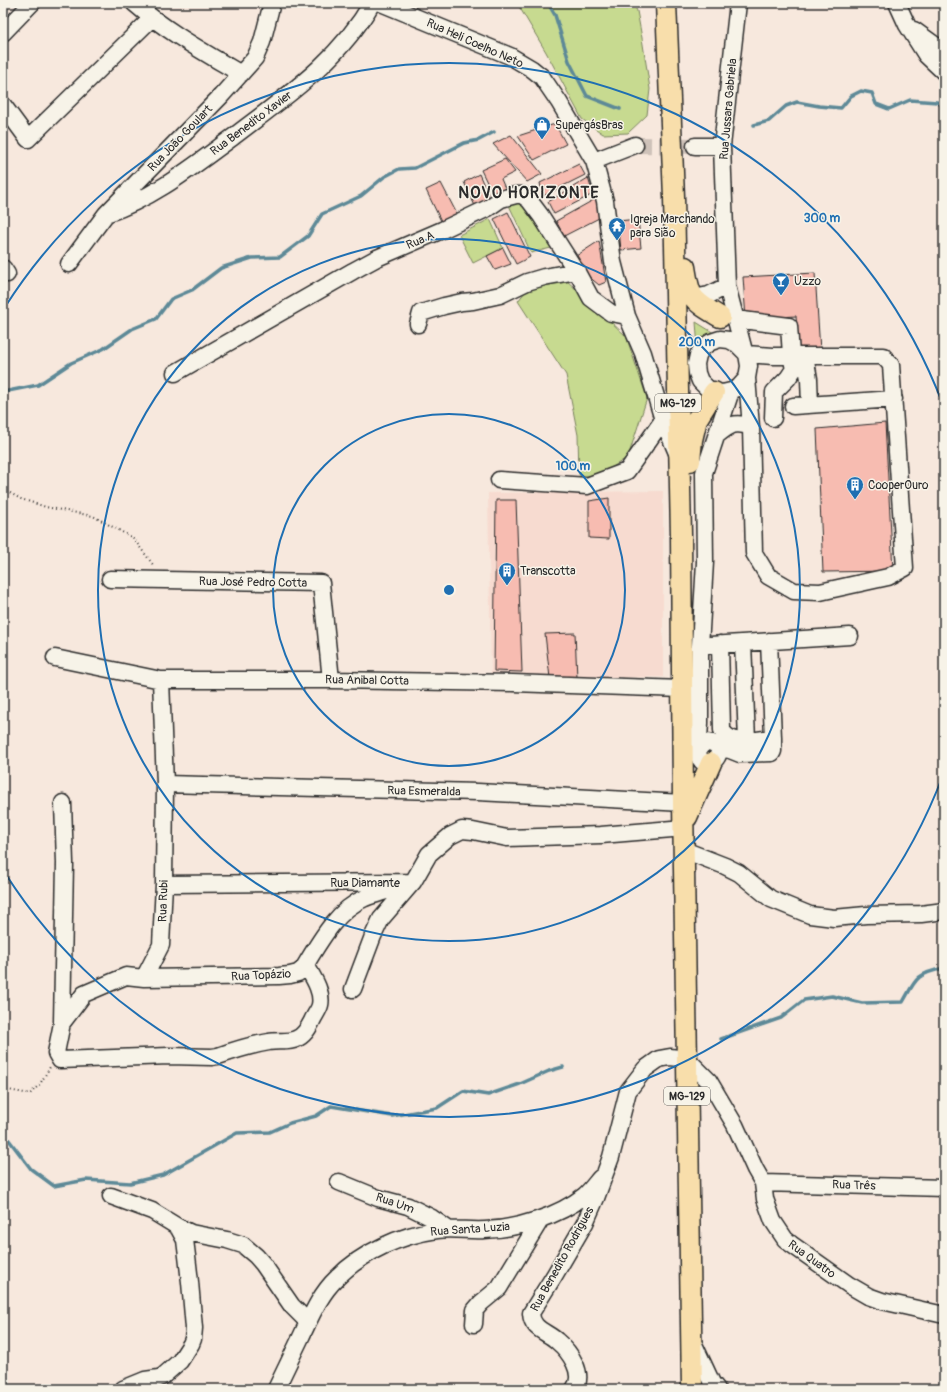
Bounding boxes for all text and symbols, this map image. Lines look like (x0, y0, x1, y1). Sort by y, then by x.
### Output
street label: Rua Heli Coelho Neto (424, 15, 526, 72)
street label: Rua Jussara Gabriela (717, 57, 740, 160)
street label: Rua Benedito Xavier (208, 87, 296, 159)
street label: Rua João Goulart (145, 102, 216, 175)
shop icon: SupergásBras (532, 115, 552, 140)
place label: SupergásBras (555, 118, 624, 133)
district label: NOVO HORIZONTE (458, 183, 600, 203)
text: 300 m (804, 211, 841, 226)
place label: Igreja Marchando para Sião (630, 212, 715, 241)
temple icon: Igreja Marchando para Sião (607, 216, 627, 241)
street label: Rua A (404, 228, 437, 253)
bar icon: Uzzo (771, 271, 791, 296)
place label: Uzzo (794, 274, 821, 289)
text: 200 m (679, 335, 716, 350)
road number: MG-129 (655, 394, 701, 412)
text: 100 m (556, 459, 591, 474)
building icon: CooperOuro (845, 475, 865, 500)
place label: CooperOuro (868, 478, 929, 493)
building icon: Transcotta (497, 561, 517, 586)
place label: Transcotta (520, 564, 576, 579)
street label: Rua José Pedro Cotta (199, 574, 308, 591)
centre of rings (442, 583, 456, 597)
street label: Rua Anibal Cotta (325, 672, 409, 689)
street label: Rua Esmeralda (387, 783, 461, 800)
street label: Rua Diamante (330, 876, 400, 891)
street label: Rua Rubi (155, 880, 172, 922)
street label: Rua Topázio (231, 966, 292, 985)
road number: MG-129 (664, 1087, 710, 1105)
street label: Rua Três (832, 1177, 877, 1194)
street label: Rua Um (374, 1190, 416, 1217)
street label: Rua Benedito Rodrigues (527, 1204, 598, 1314)
street label: Rua Santa Luzia (430, 1219, 511, 1240)
street label: Rua Quatro (785, 1237, 839, 1282)

